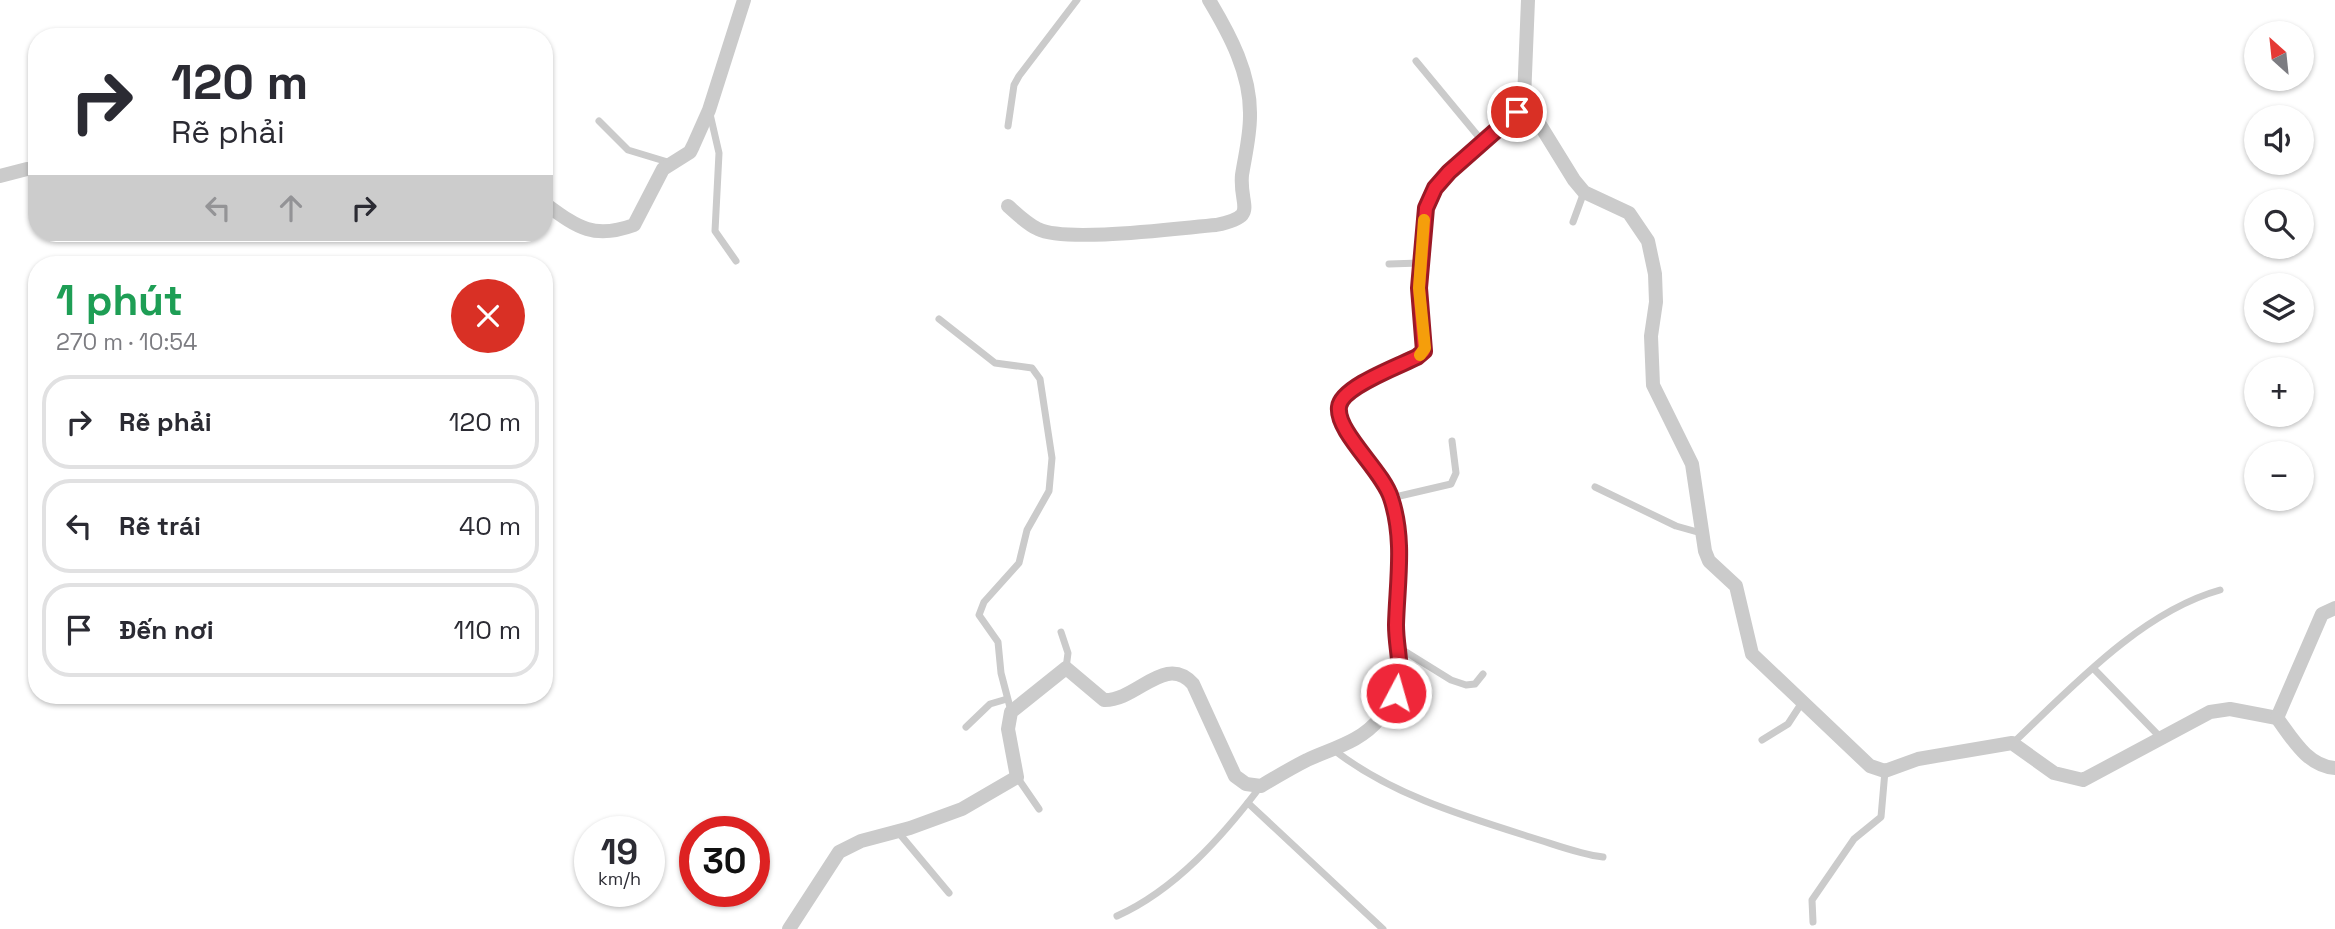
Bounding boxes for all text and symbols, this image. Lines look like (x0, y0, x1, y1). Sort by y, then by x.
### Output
north arrow (2244, 21, 2314, 91)
map controls (2244, 21, 2314, 511)
text: 120 m (171, 51, 308, 113)
icon: right (56, 56, 147, 147)
pin (1487, 82, 1547, 142)
icon: arrive (1498, 93, 1536, 131)
button: sound (2244, 105, 2314, 175)
text: Rẽ phải (171, 112, 285, 152)
icon: left (199, 189, 237, 227)
icon: ahead (272, 189, 310, 227)
icon: right (345, 189, 383, 227)
button: search (2244, 189, 2314, 259)
button: layers (2244, 273, 2314, 343)
text: 1 phút (56, 274, 183, 327)
button: close (451, 279, 525, 353)
text: 270 m · 10:54 (56, 327, 197, 357)
button: + (2244, 357, 2314, 427)
icon: right (60, 403, 98, 441)
text: Rẽ phải (119, 405, 212, 439)
text: 120 m (449, 405, 521, 439)
button: − (2244, 441, 2314, 511)
icon: left (60, 507, 98, 545)
text: Rẽ trái (119, 509, 201, 543)
text: 40 m (459, 509, 521, 543)
icon: arrive (60, 611, 98, 649)
text: Đến nơi (119, 613, 214, 647)
text: 110 m (454, 613, 521, 647)
position arrow (1359, 656, 1433, 730)
speed limit sign: 30 (679, 816, 770, 907)
text: 19 (601, 830, 638, 874)
text: km/h (598, 867, 641, 890)

